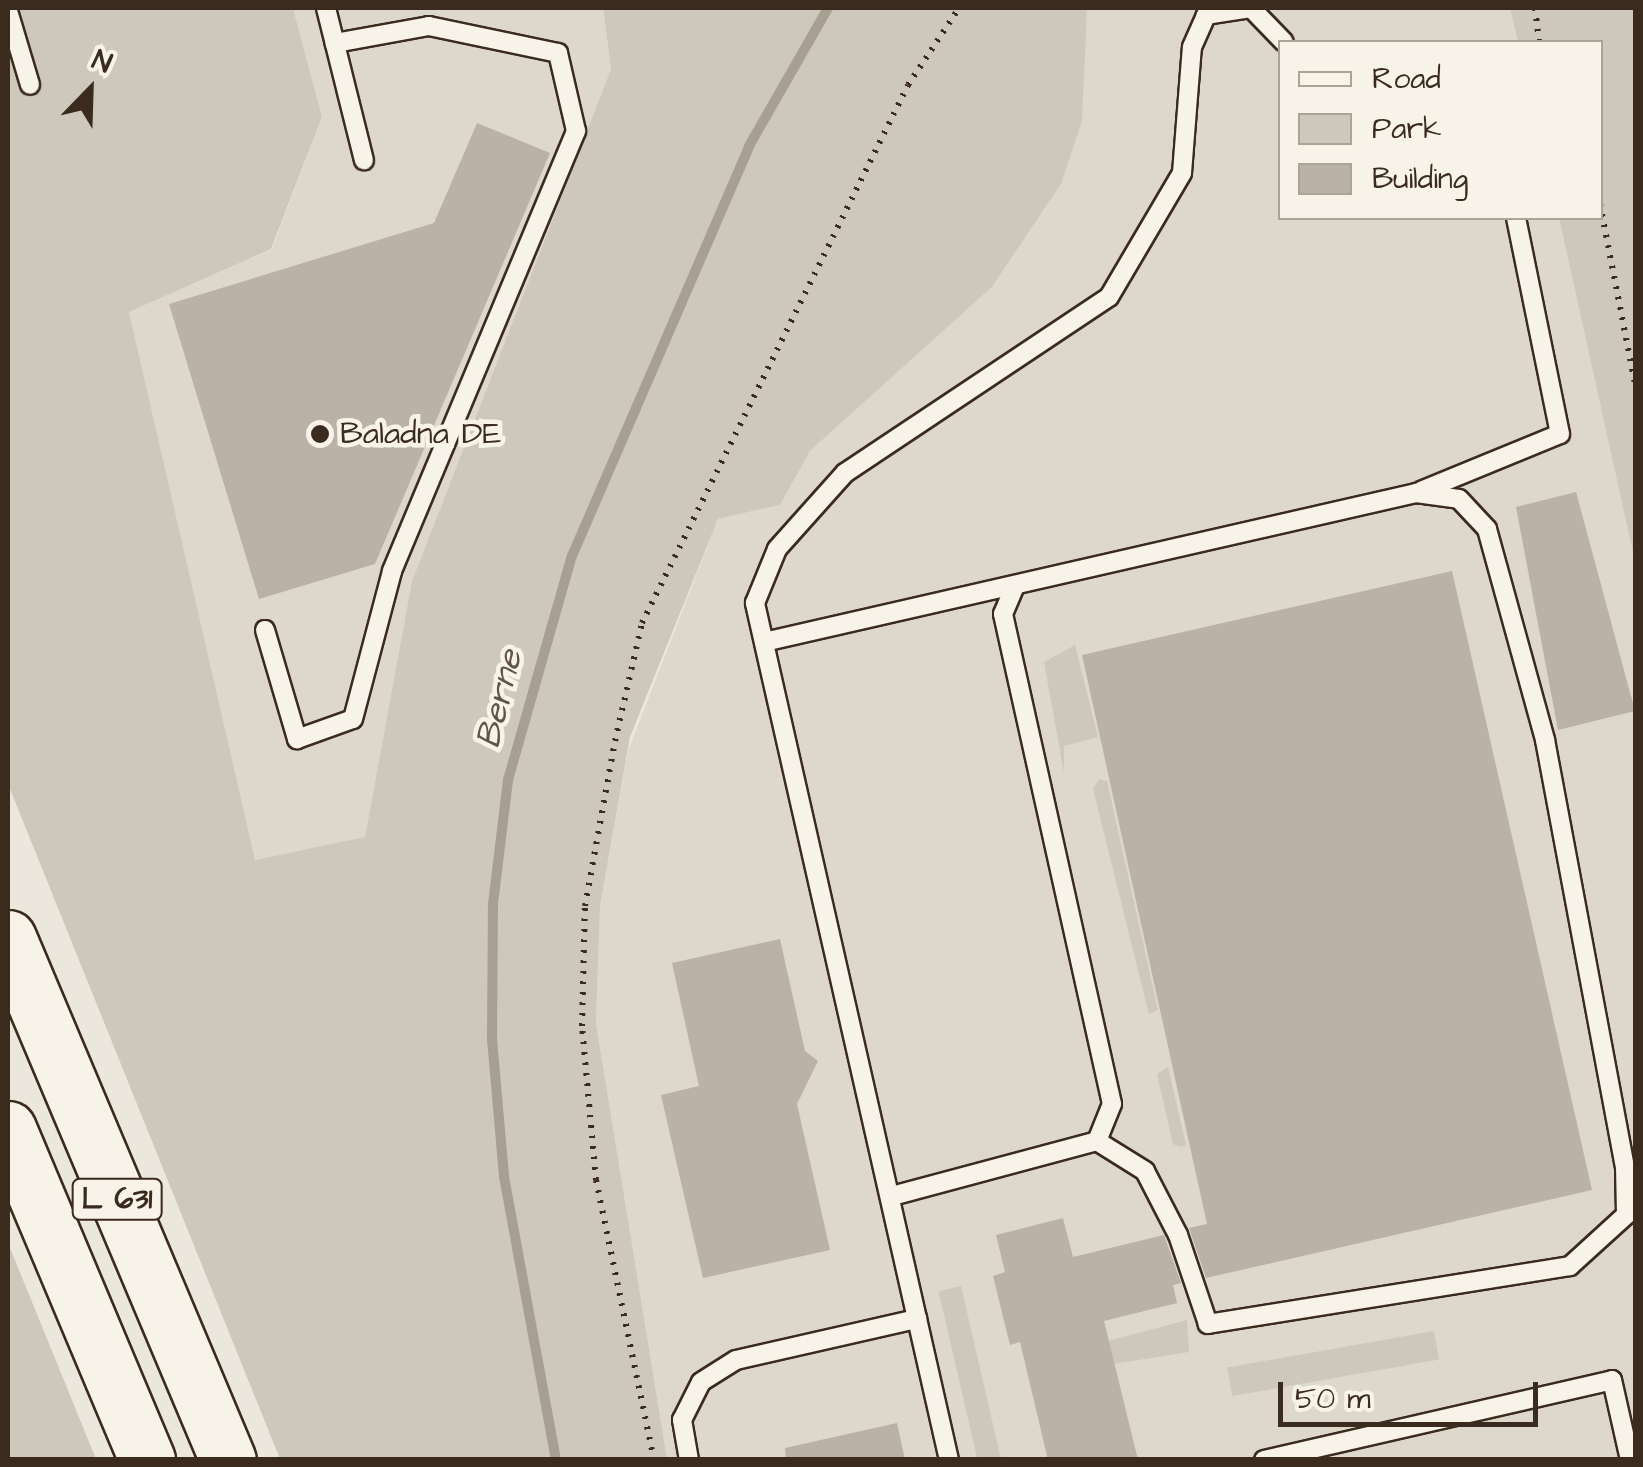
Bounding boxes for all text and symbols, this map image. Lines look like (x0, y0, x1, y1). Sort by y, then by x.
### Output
north arrow (40, 40, 140, 140)
legend (1278, 40, 1603, 220)
text: N (86, 41, 118, 83)
text: Road (1372, 58, 1441, 100)
text: Park (1372, 108, 1441, 150)
text: Building (1372, 158, 1468, 200)
place label: Baladna DE (340, 415, 502, 453)
marker: Baladna DE (309, 423, 331, 445)
water label: Berne (468, 646, 532, 752)
road number: L 631 (70, 1174, 164, 1224)
scale bar (1283, 1362, 1543, 1424)
text: 50 m (1295, 1378, 1371, 1420)

